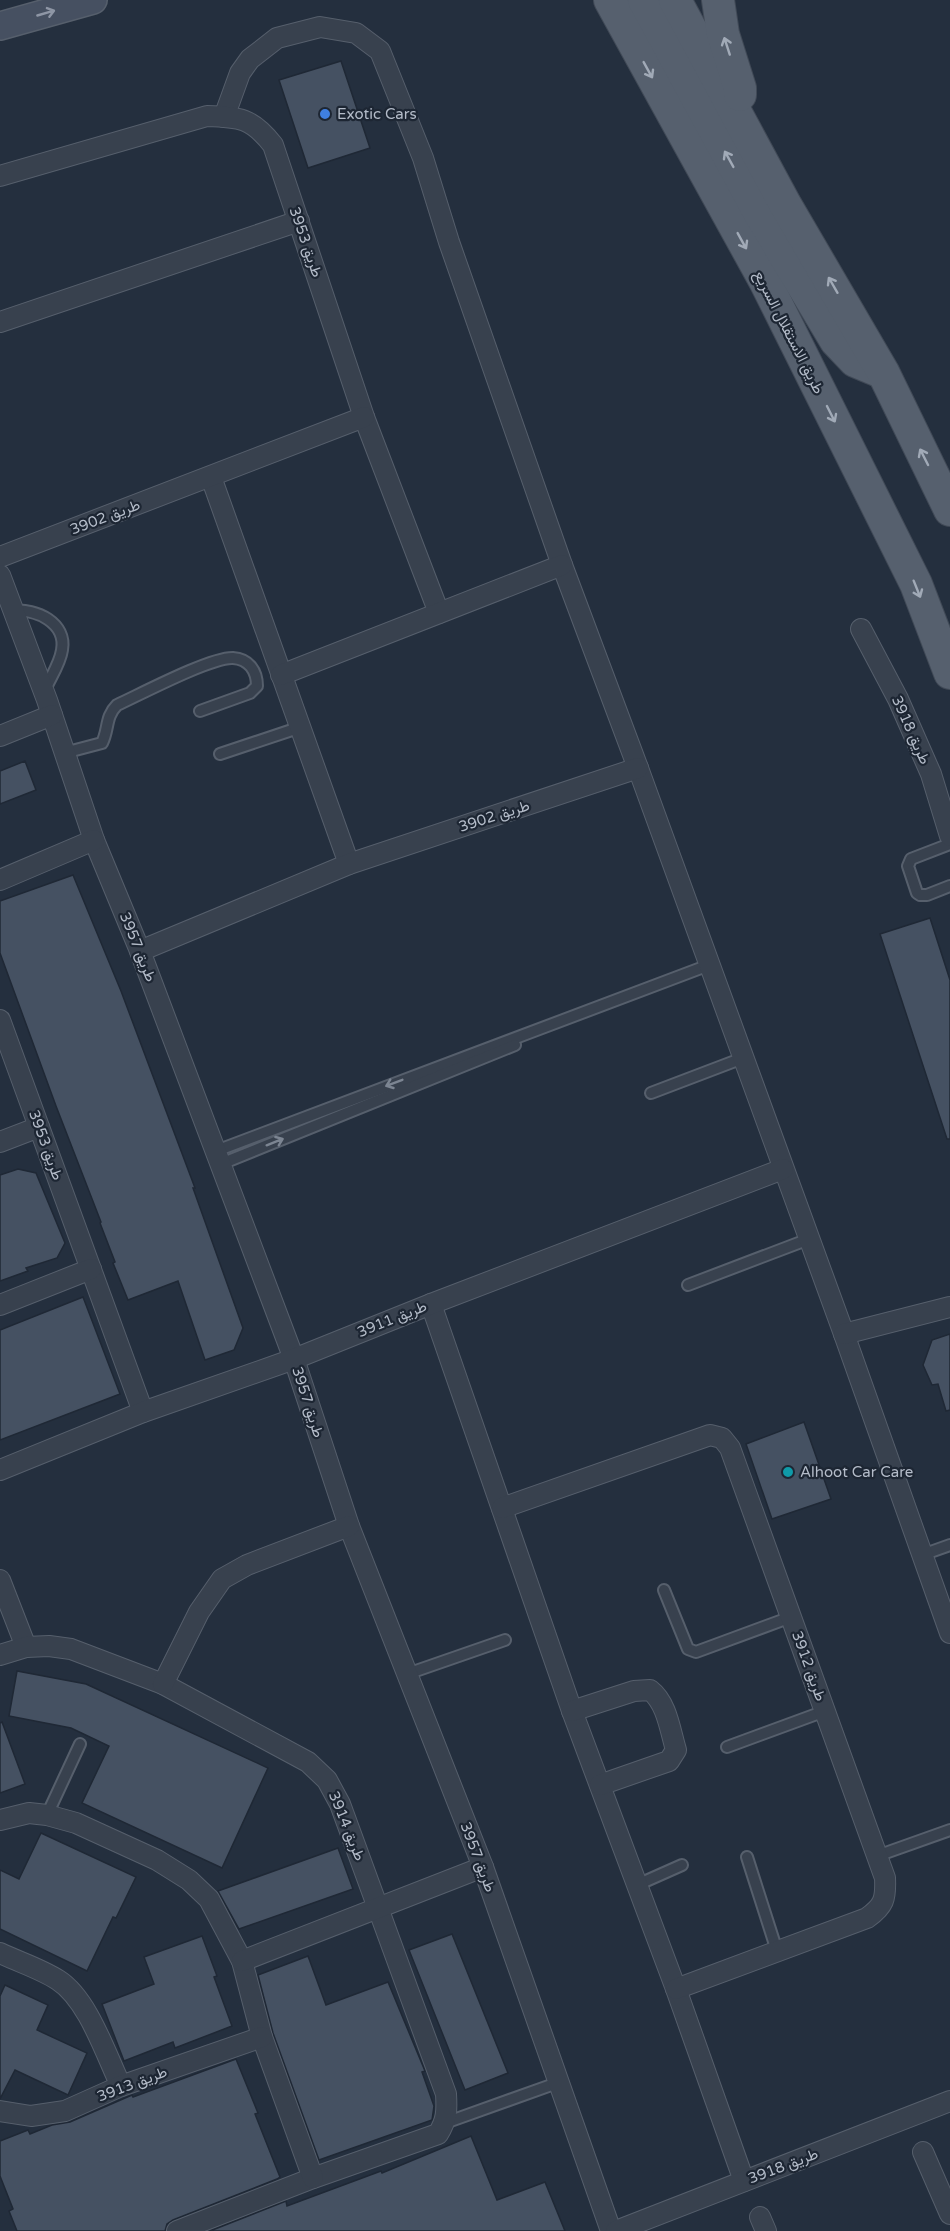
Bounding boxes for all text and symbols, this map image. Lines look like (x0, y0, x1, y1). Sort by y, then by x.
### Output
one-way arrow (36, 7, 55, 18)
one-way arrow (720, 37, 731, 56)
one-way arrow (642, 61, 654, 78)
place label: Exotic Cars (337, 105, 417, 123)
marker: Exotic Cars (318, 107, 332, 121)
one-way arrow (723, 151, 735, 168)
street label: طريق 3953 (285, 204, 327, 280)
one-way arrow (737, 231, 748, 249)
street label: طريق الاستقلال السريع (748, 267, 828, 398)
one-way arrow (827, 277, 839, 294)
one-way arrow (826, 405, 837, 423)
one-way arrow (918, 449, 929, 467)
street label: طريق 3902 (68, 495, 143, 539)
one-way arrow (912, 579, 923, 598)
street label: طريق 3918 (887, 693, 934, 768)
street label: طريق 3902 (456, 796, 532, 837)
street label: طريق 3957 (115, 910, 160, 985)
one-way arrow (386, 1078, 404, 1089)
street label: طريق 3953 (24, 1107, 67, 1183)
one-way arrow (265, 1136, 284, 1147)
street label: طريق 3911 (355, 1297, 430, 1342)
street label: طريق 3957 (287, 1364, 328, 1440)
place label: Alhoot Car Care (800, 1463, 913, 1481)
marker: Alhoot Car Care (781, 1465, 795, 1479)
street label: طريق 3912 (787, 1628, 830, 1704)
street label: طريق 3914 (324, 1789, 369, 1864)
street label: طريق 3957 (456, 1820, 500, 1895)
street label: طريق 3913 (95, 2062, 170, 2106)
street label: طريق 3918 (746, 2144, 821, 2188)

